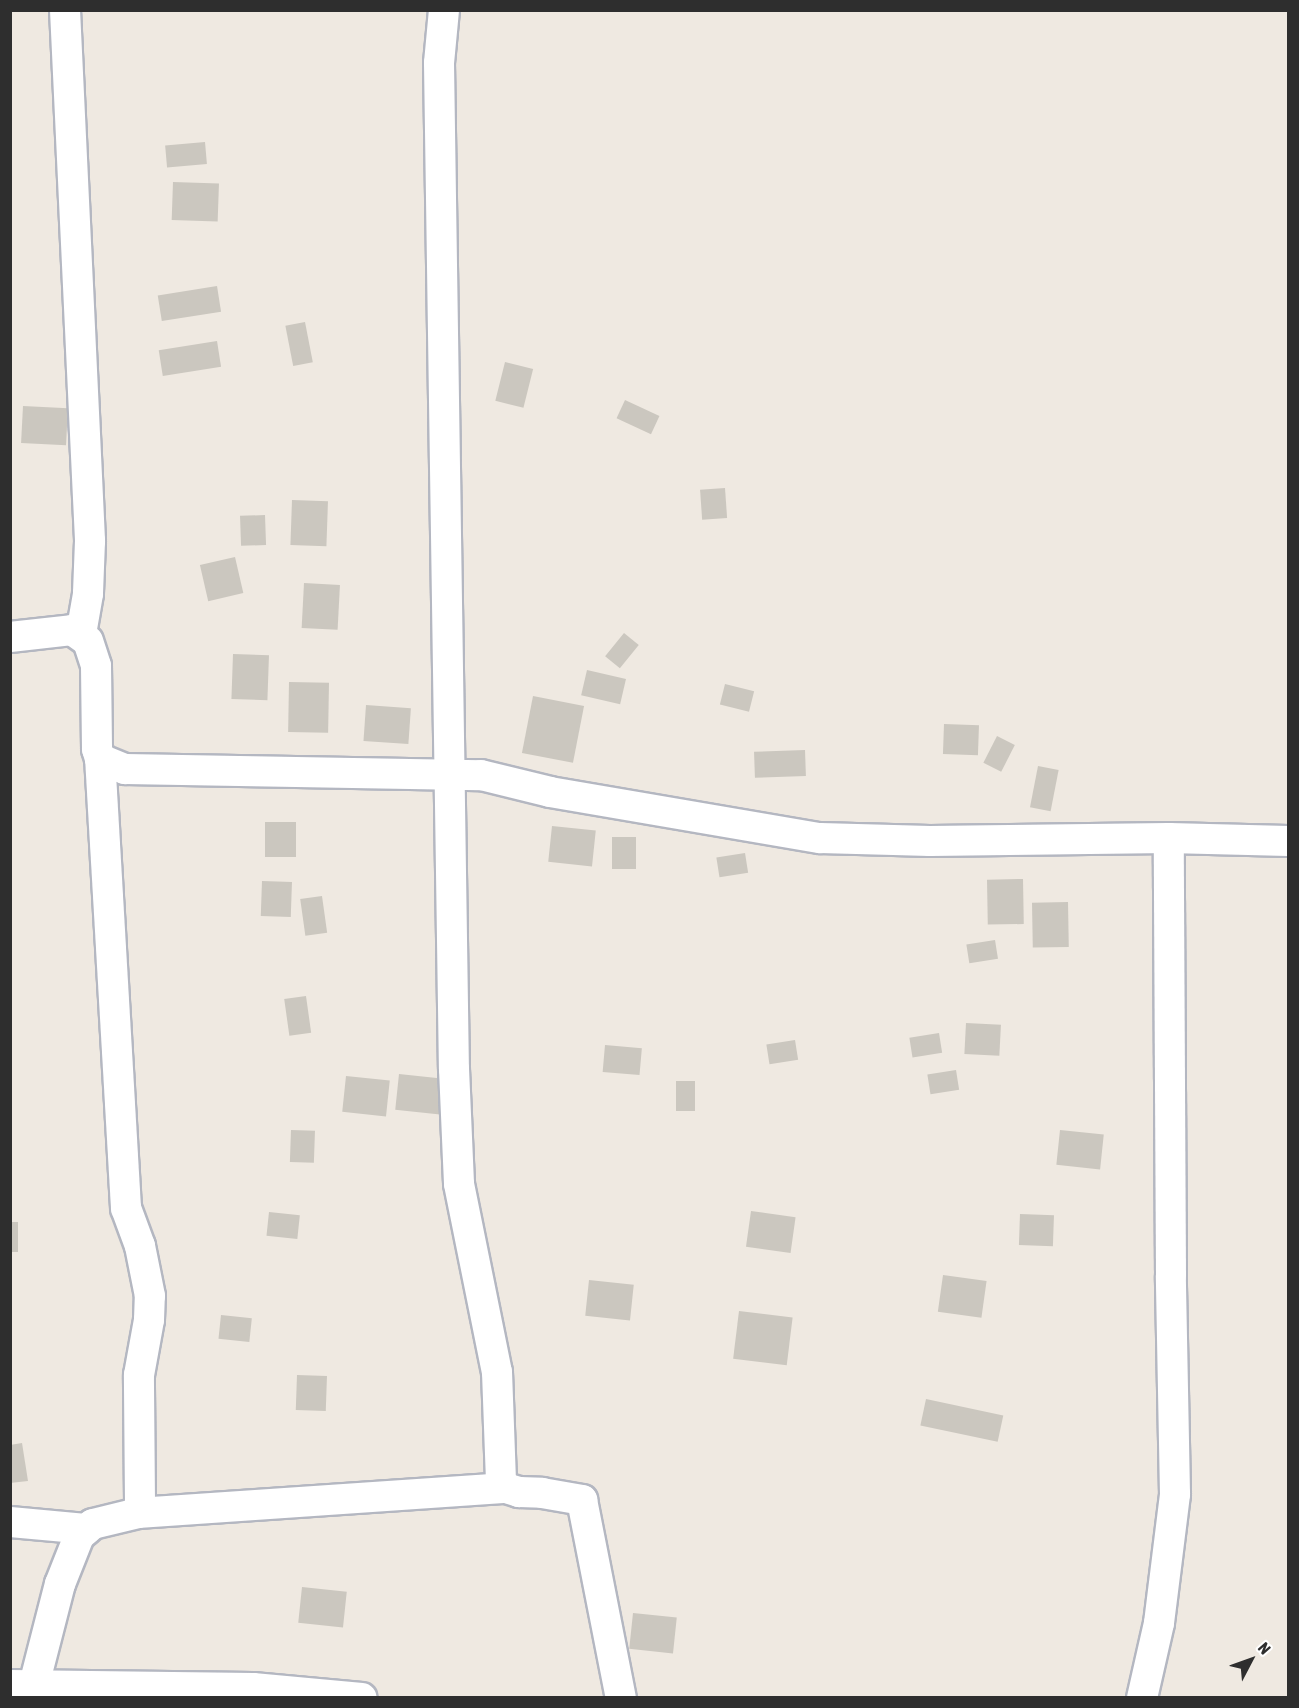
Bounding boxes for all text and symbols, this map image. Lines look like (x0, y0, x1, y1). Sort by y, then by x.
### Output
north arrow (1221, 1630, 1281, 1690)
text: N (1255, 1639, 1274, 1658)

